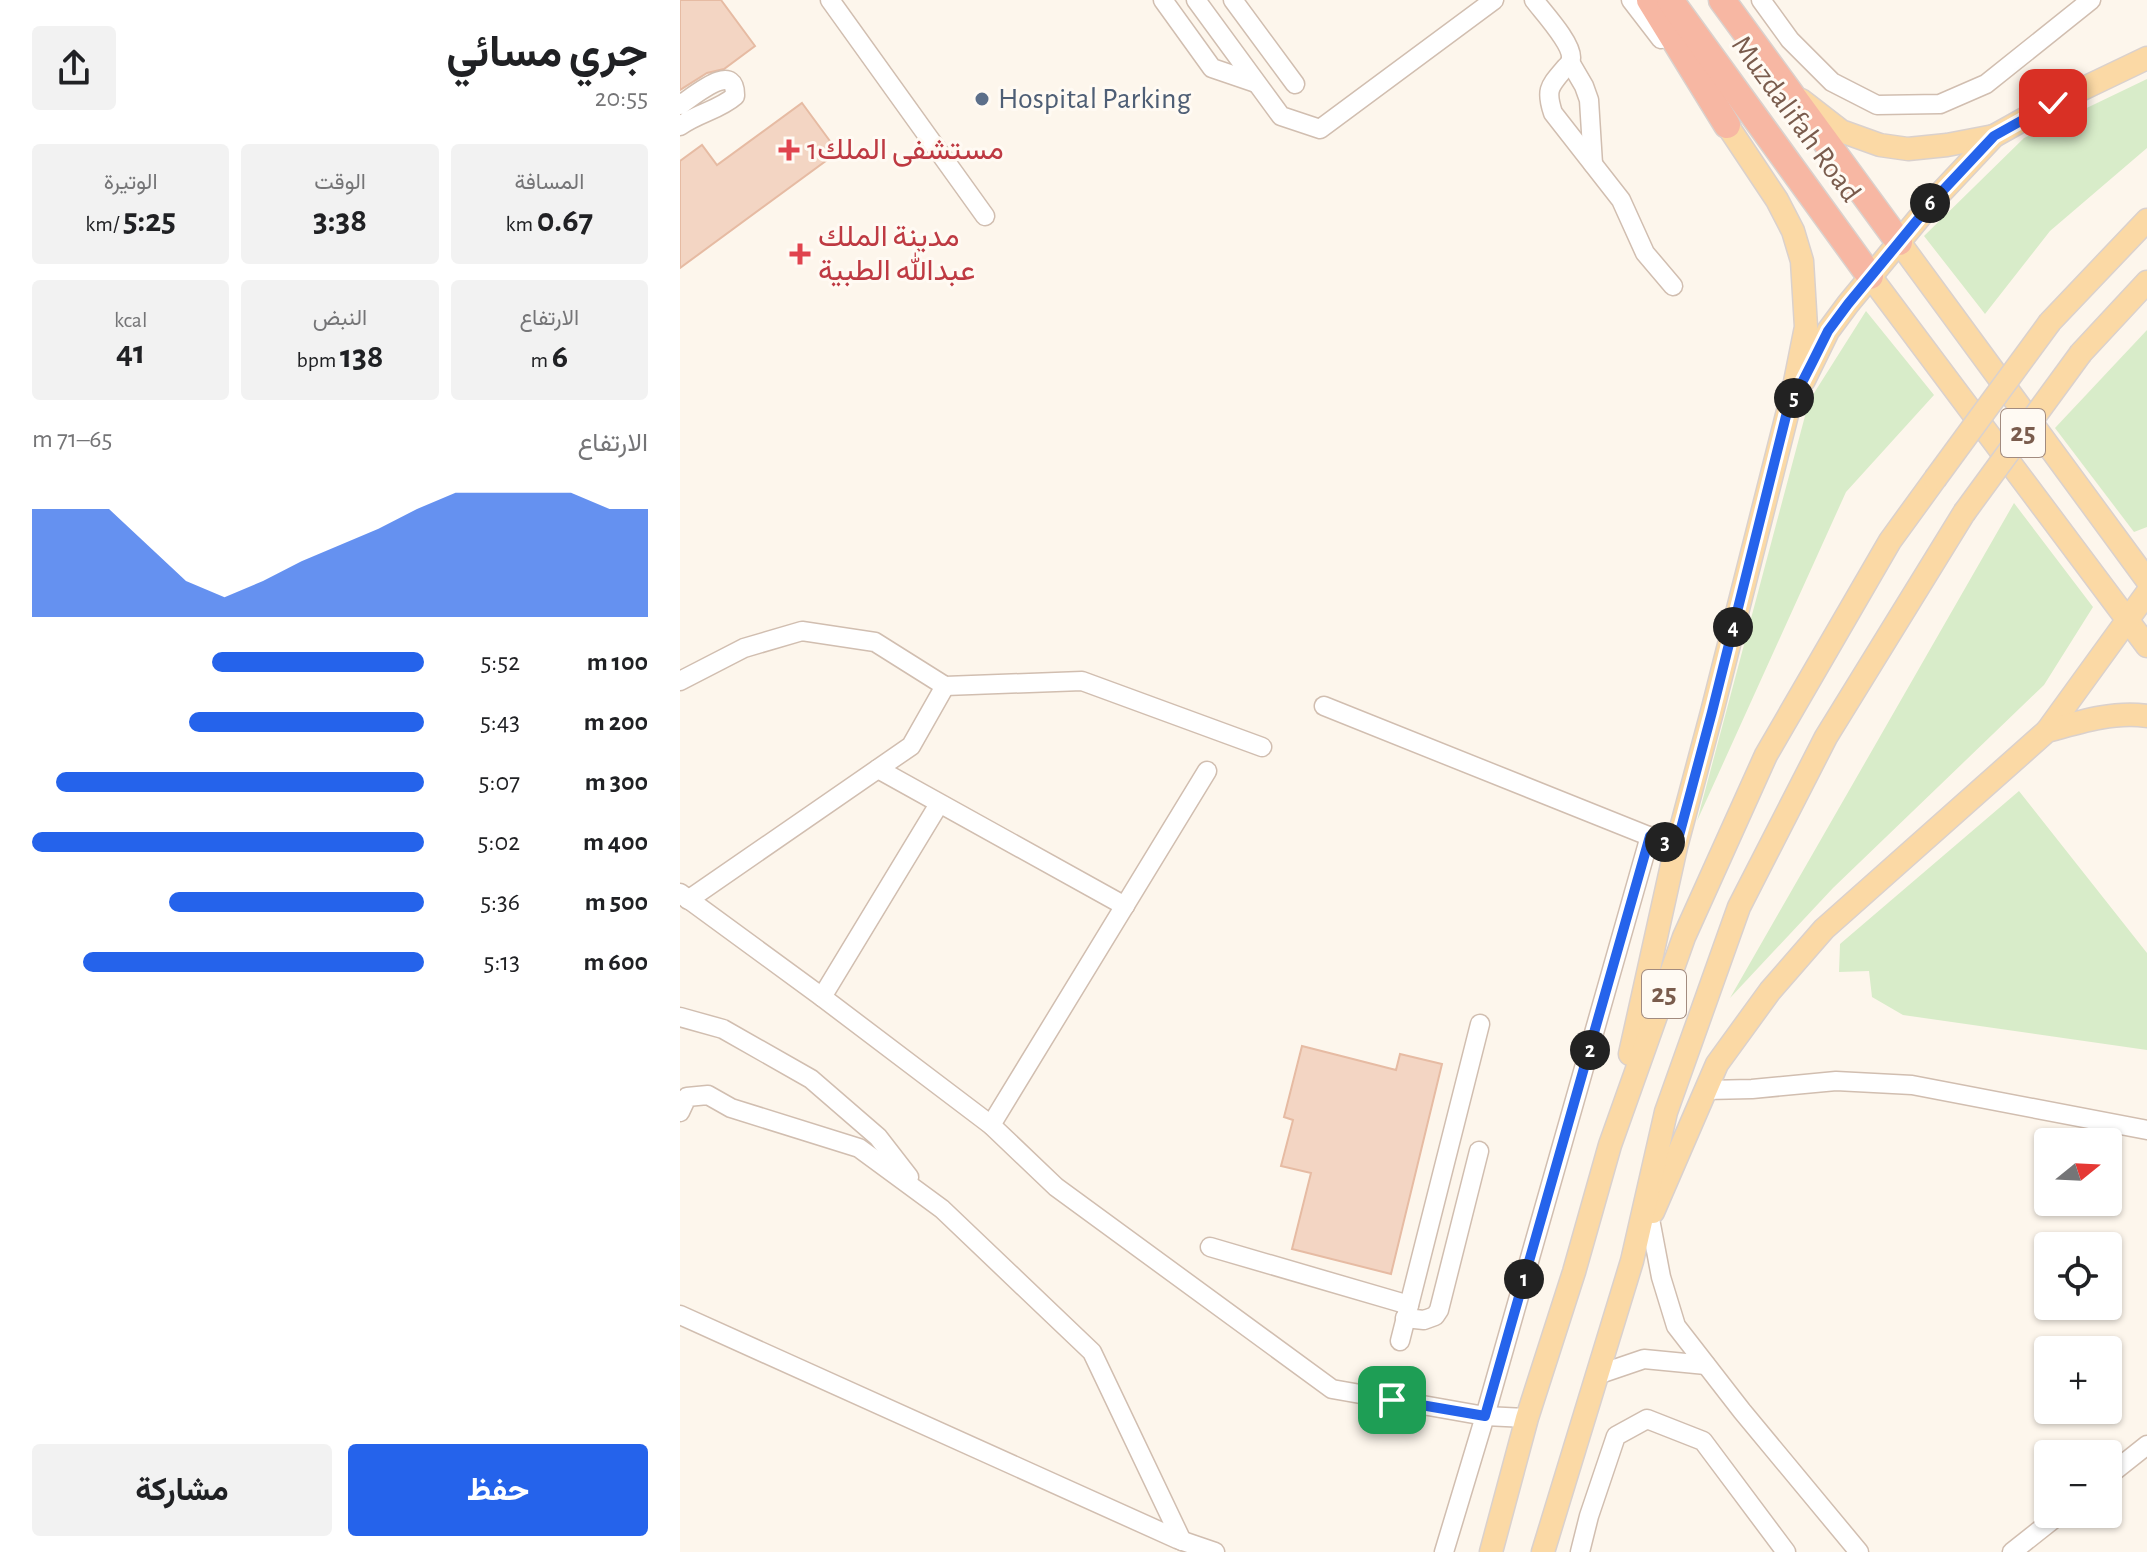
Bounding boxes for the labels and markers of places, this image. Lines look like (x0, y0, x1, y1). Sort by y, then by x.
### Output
pin (2019, 69, 2087, 137)
place label: Hospital Parking (998, 84, 1192, 114)
marker: Hospital Parking (973, 90, 991, 108)
place label: مستشفى الملك1 (807, 135, 1004, 167)
marker: مستشفى الملك1 (778, 139, 800, 161)
pin: 6 (1910, 183, 1950, 223)
place label: مدينة الملك عبدالله الطبية (818, 222, 975, 287)
marker: مدينة الملك عبدالله الطبية (789, 243, 811, 265)
pin: 5 (1774, 378, 1814, 418)
pin: 4 (1713, 607, 1753, 647)
pin: 3 (1645, 822, 1685, 862)
pin: 2 (1570, 1030, 1610, 1070)
pin: 1 (1504, 1259, 1544, 1299)
pin (1358, 1366, 1426, 1434)

